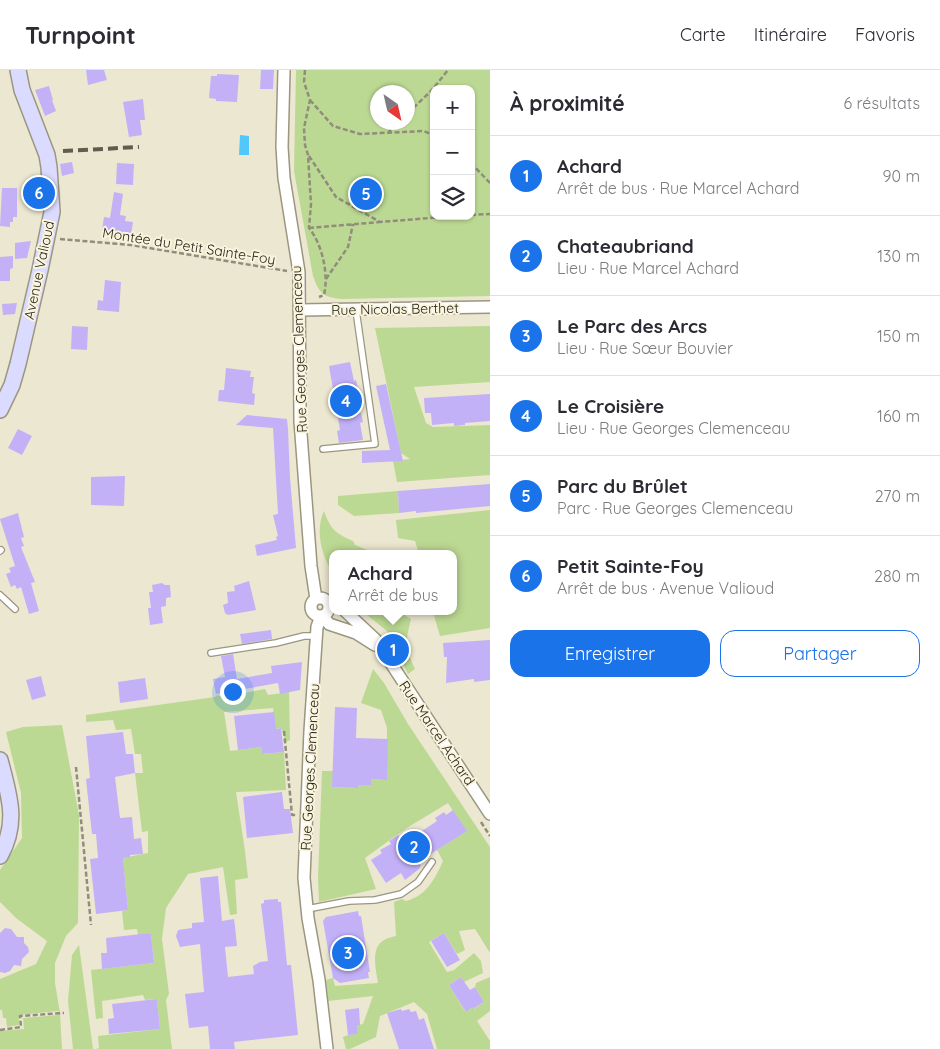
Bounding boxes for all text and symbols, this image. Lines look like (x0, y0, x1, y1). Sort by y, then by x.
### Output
text: Turnpoint (25, 20, 136, 50)
text: Carte (680, 23, 726, 46)
text: Itinéraire (754, 23, 827, 46)
text: Favoris (855, 23, 915, 46)
north arrow (370, 85, 415, 130)
map controls (430, 85, 475, 220)
button: + (430, 85, 475, 130)
text: À proximité (510, 90, 625, 116)
text: 6 résultats (844, 93, 920, 113)
button: − (430, 130, 475, 175)
text: Achard (557, 154, 622, 178)
text: 1 (523, 166, 529, 186)
text: 90 m (883, 166, 920, 186)
pin: 6 (23, 174, 55, 212)
pin: 5 (350, 175, 382, 213)
button: layers (430, 175, 475, 220)
text: Arrêt de bus · Rue Marcel Achard (557, 178, 800, 198)
street label: Avenue Valioud (20, 219, 58, 321)
street label: Montée du Petit Sainte-Foy (101, 223, 277, 269)
text: Chateaubriand (557, 234, 694, 258)
text: 2 (521, 246, 531, 266)
text: 130 m (877, 246, 920, 266)
text: Lieu · Rue Marcel Achard (557, 258, 739, 278)
street label: Rue Georges Clemenceau (287, 265, 311, 433)
street label: Rue Nicolas Berthet (331, 299, 459, 319)
text: Le Parc des Arcs (557, 314, 707, 338)
text: 3 (522, 326, 530, 346)
text: 150 m (877, 326, 920, 346)
text: Lieu · Rue Sœur Bouvier (557, 338, 733, 358)
pin: 4 (330, 382, 362, 420)
text: Le Croisière (557, 394, 664, 418)
text: 4 (521, 406, 531, 426)
text: 160 m (877, 406, 920, 426)
text: Lieu · Rue Georges Clemenceau (557, 418, 790, 438)
text: Parc du Brûlet (557, 474, 688, 498)
text: 5 (521, 486, 531, 506)
text: 270 m (875, 486, 920, 506)
text: Parc · Rue Georges Clemenceau (557, 498, 793, 518)
popup (329, 550, 457, 615)
text: Petit Sainte-Foy (557, 554, 704, 578)
text: Achard (348, 561, 413, 585)
text: 6 (522, 566, 530, 586)
text: 280 m (874, 566, 920, 586)
text: Arrêt de bus · Avenue Valioud (557, 578, 774, 598)
text: Arrêt de bus (348, 585, 438, 605)
button: Enregistrer (510, 630, 710, 677)
button: Partager (720, 630, 920, 677)
pin: 1 (377, 631, 409, 669)
street label: Rue Marcel Achard (395, 677, 479, 789)
your location (220, 679, 246, 705)
street label: Rue Georges Clemenceau (297, 683, 323, 851)
pin: 2 (398, 828, 430, 866)
pin: 3 (332, 934, 364, 972)

